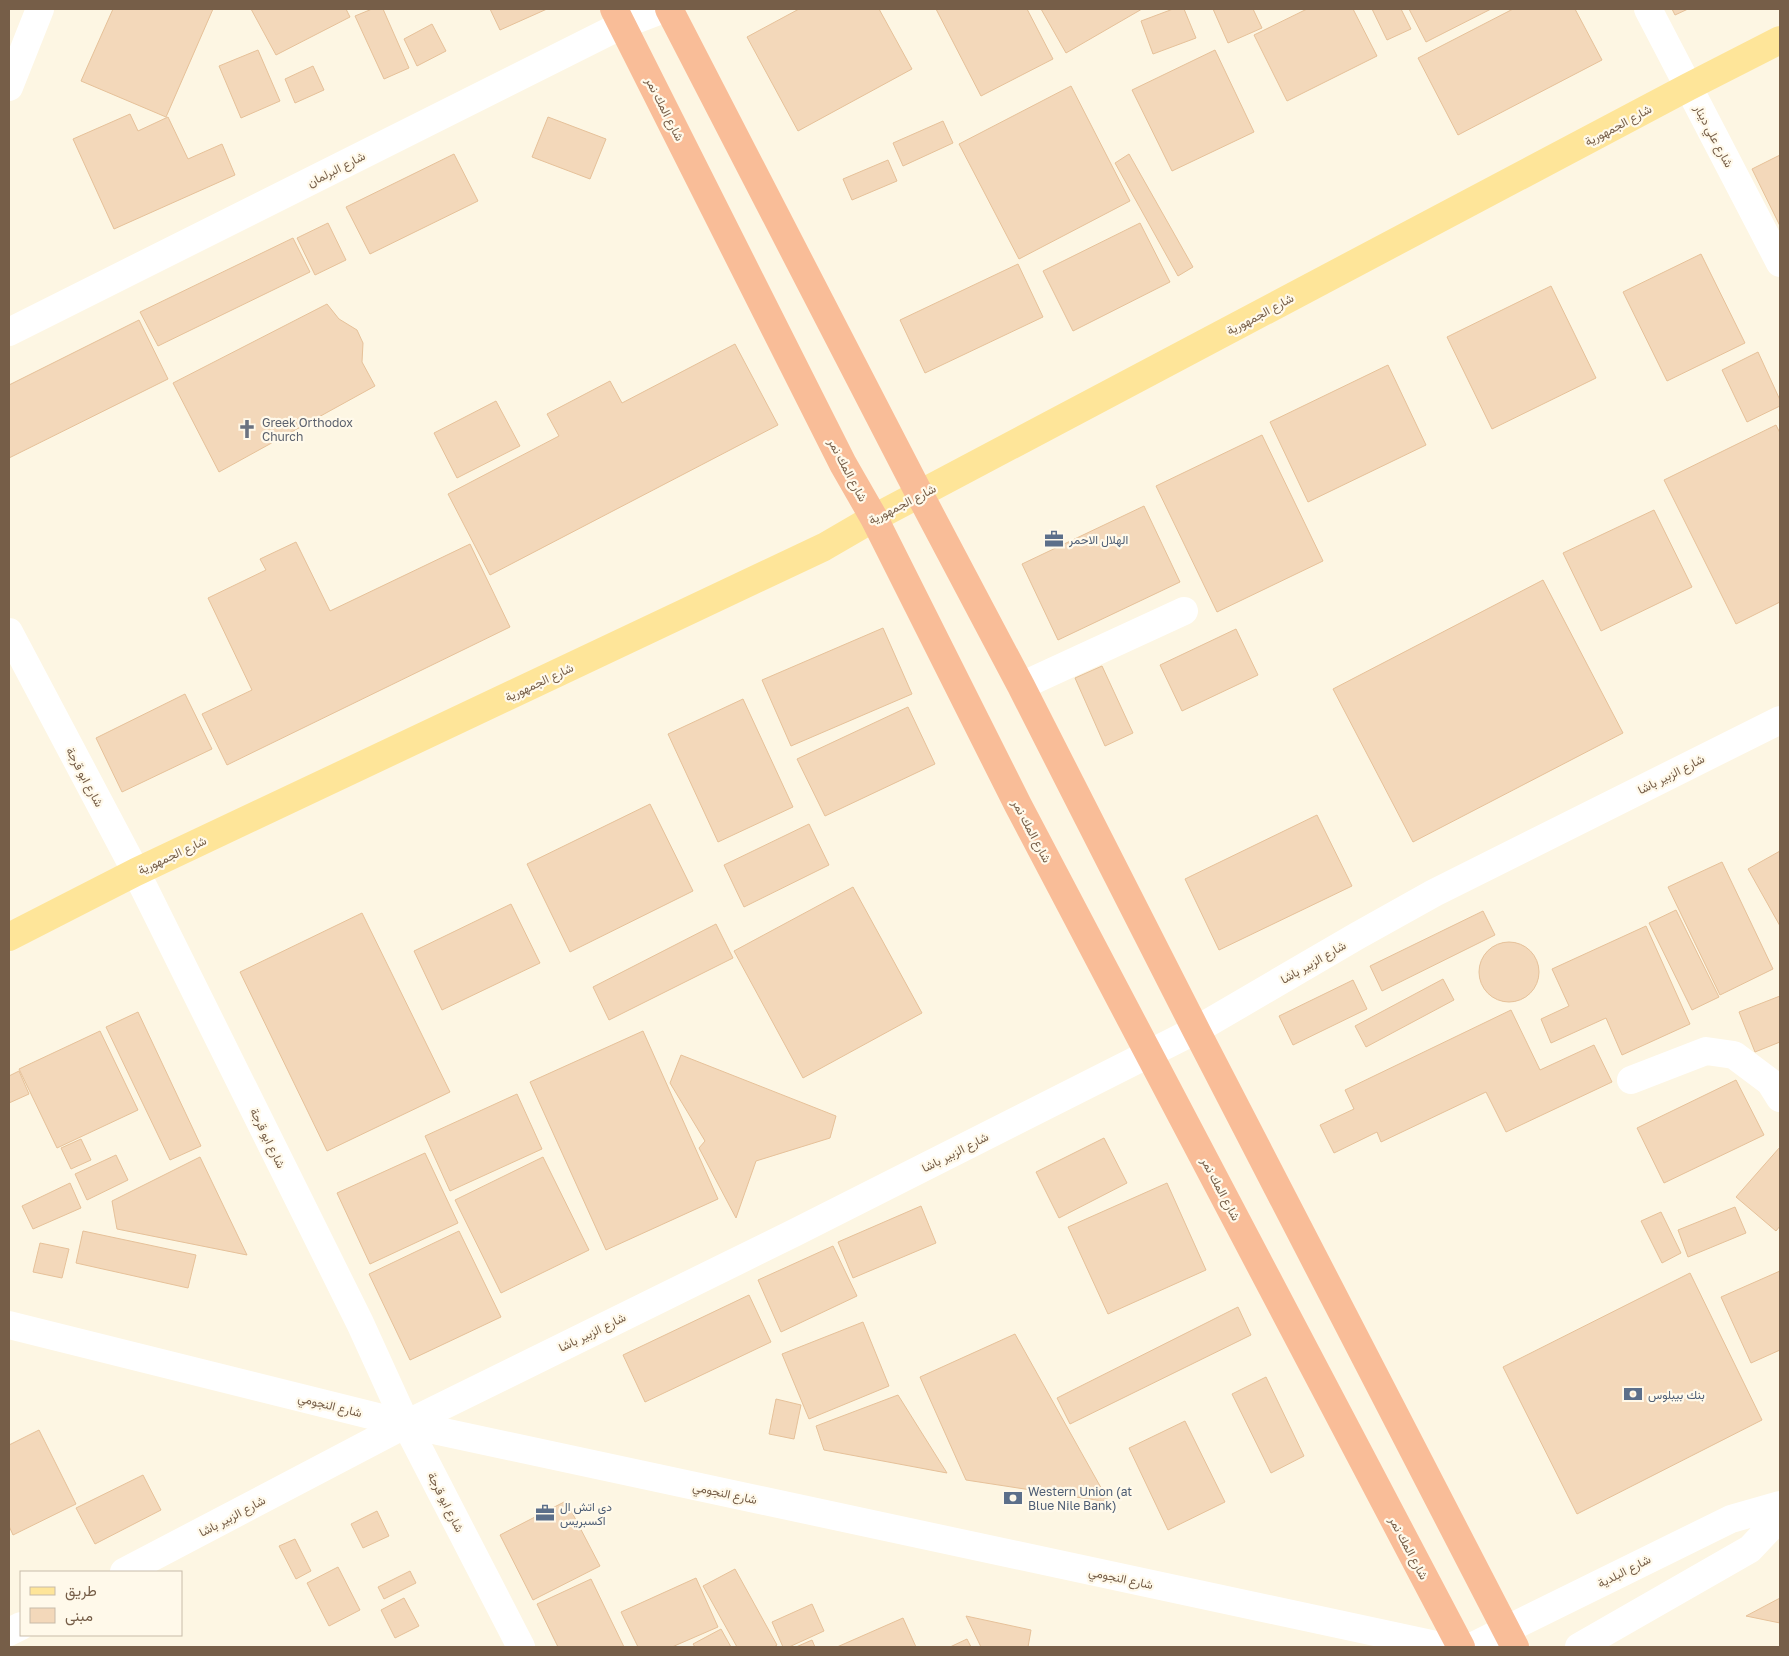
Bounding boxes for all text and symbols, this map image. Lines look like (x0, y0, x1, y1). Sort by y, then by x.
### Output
street label: شارع المك نمر (640, 74, 687, 144)
street label: شارع الجمهورية (1582, 101, 1655, 151)
street label: شارع علي دينار (1688, 101, 1737, 171)
street label: شارع البرلمان (305, 148, 368, 192)
street label: شارع الجمهورية (1224, 290, 1297, 340)
place label: Greek Orthodox Church (262, 415, 353, 444)
church icon: Greek Orthodox Church (236, 418, 258, 440)
street label: شارع المك نمر (823, 435, 871, 505)
street label: شارع الجمهورية (866, 481, 939, 529)
office icon: الهلال الاحمر (1043, 528, 1065, 550)
place label: الهلال الاحمر (1068, 532, 1128, 548)
street label: شارع الجمهورية (502, 660, 576, 706)
street label: شارع ابو قرجة (61, 745, 107, 810)
street label: شارع الزبير باشا (1635, 751, 1708, 799)
street label: شارع المك نمر (1007, 796, 1055, 866)
street label: شارع الجمهورية (135, 833, 209, 879)
street label: شارع الزبير باشا (1278, 937, 1349, 988)
street label: شارع ابو قرجة (245, 1105, 289, 1171)
street label: شارع الزبير باشا (919, 1129, 992, 1177)
street label: شارع المك نمر (1196, 1154, 1244, 1224)
street label: شارع الزبير باشا (556, 1309, 629, 1357)
bank icon: بنك بيبلوس (1622, 1383, 1644, 1405)
place label: بنك بيبلوس (1648, 1387, 1705, 1403)
street label: شارع النجومي (296, 1390, 364, 1423)
street label: شارع ابو قرجة (423, 1470, 467, 1535)
street label: شارع النجومي (691, 1479, 759, 1510)
place label: Western Union (at Blue Nile Bank) (1028, 1484, 1132, 1513)
bank icon: Western Union (at Blue Nile Bank) (1002, 1487, 1024, 1509)
street label: شارع الزبير باشا (196, 1492, 269, 1542)
place label: دي اتش ال اكسبريس (560, 1499, 612, 1529)
office icon: دي اتش ال اكسبريس (534, 1502, 556, 1524)
street label: شارع المك نمر (1384, 1513, 1432, 1583)
street label: شارع البلدية (1595, 1551, 1654, 1593)
street label: شارع النجومي (1087, 1564, 1155, 1595)
legend (20, 1571, 182, 1636)
text: طريق (65, 1581, 97, 1601)
text: مبنى (65, 1606, 93, 1626)

